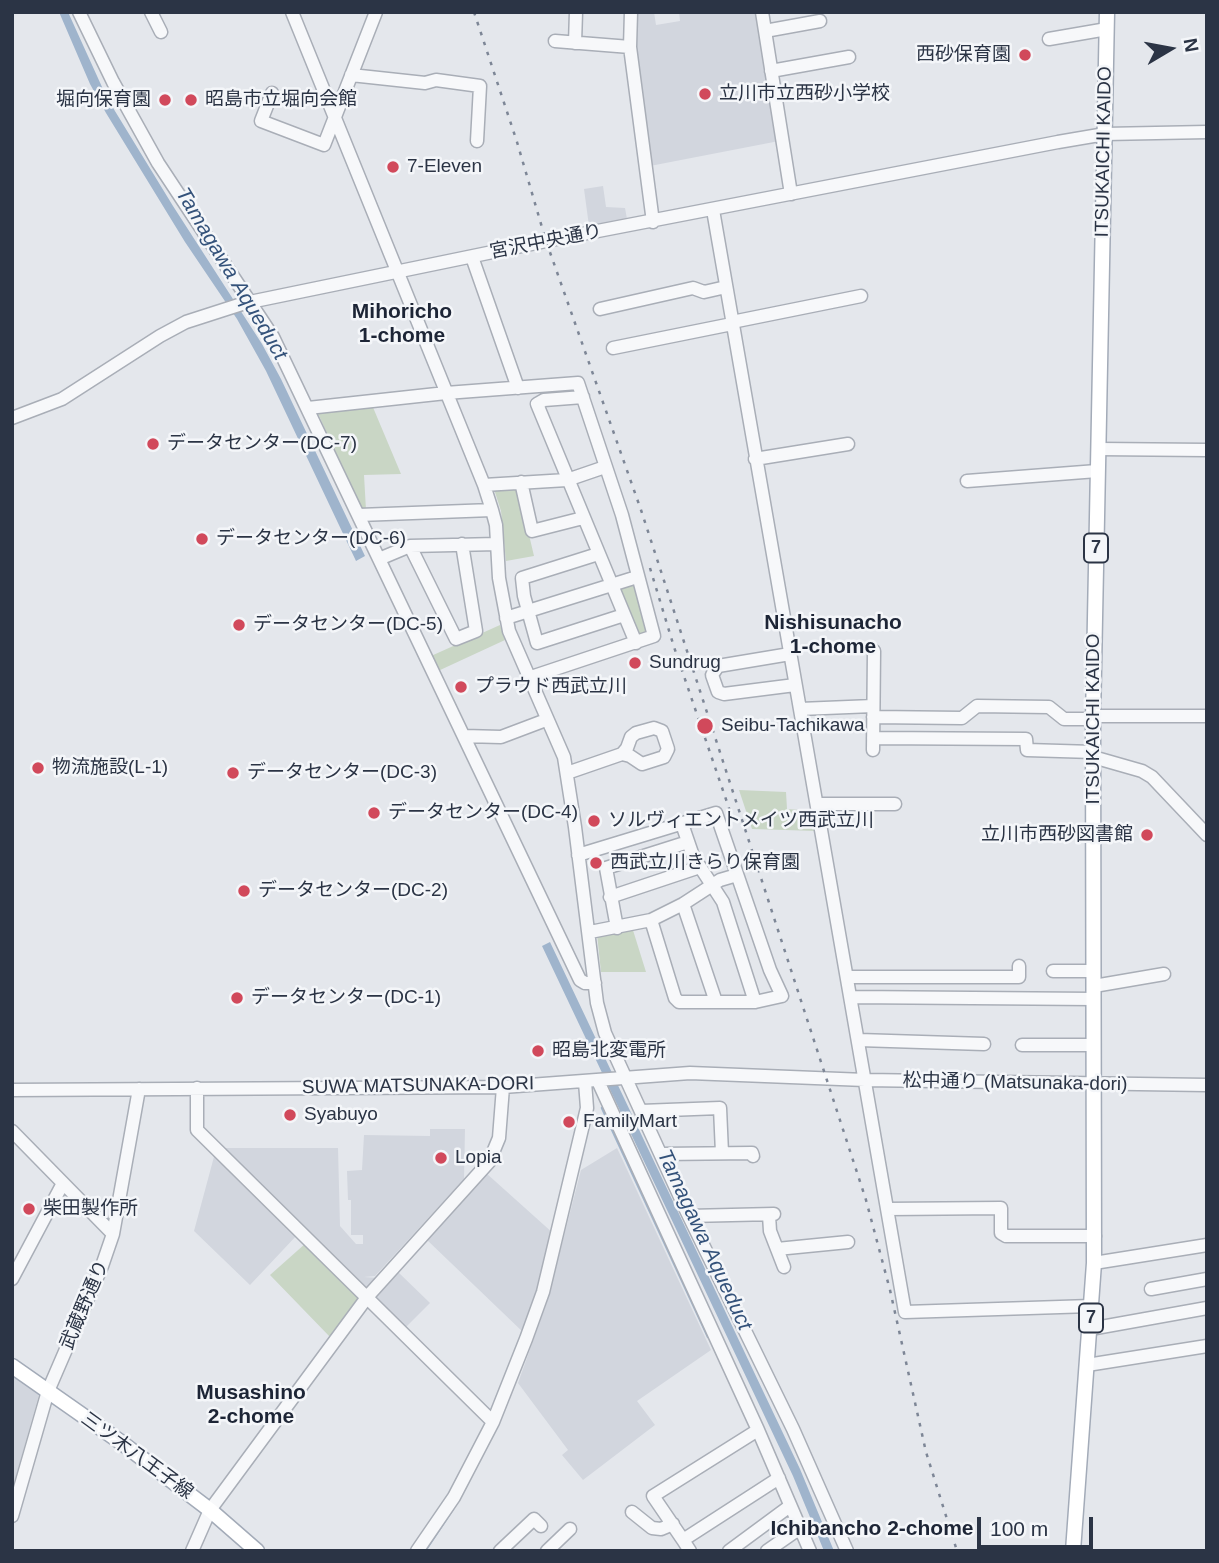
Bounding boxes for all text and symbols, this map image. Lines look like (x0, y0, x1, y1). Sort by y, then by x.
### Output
north arrow (1135, 14, 1205, 84)
text: N (1180, 37, 1203, 54)
place label: 西砂保育園 (916, 44, 1011, 66)
marker: 西砂保育園 (1017, 47, 1033, 63)
street label: ITSUKAICHI KAIDO (1091, 66, 1117, 238)
place label: 立川市立西砂小学校 (719, 83, 890, 105)
marker: 立川市立西砂小学校 (697, 86, 713, 102)
place label: 堀向保育園 (56, 89, 151, 111)
place label: 昭島市立堀向会館 (205, 89, 357, 111)
marker: 堀向保育園 (157, 92, 173, 108)
marker: 昭島市立堀向会館 (183, 92, 199, 108)
place label: 7-Eleven (407, 156, 482, 178)
marker: 7-Eleven (385, 159, 401, 175)
water label: Tamagawa Aqueduct (170, 183, 292, 365)
street label: 宮沢中央通り (488, 220, 604, 264)
district label: Mihoricho 1-chome (352, 299, 452, 349)
place label: データセンター(DC-7) (167, 433, 357, 455)
marker: データセンター(DC-7) (145, 436, 161, 452)
place label: データセンター(DC-6) (216, 528, 406, 550)
marker: データセンター(DC-6) (194, 531, 210, 547)
road number: 7 (1084, 534, 1108, 562)
district label: Nishisunacho 1-chome (764, 610, 902, 660)
place label: データセンター(DC-5) (253, 614, 443, 636)
marker: データセンター(DC-5) (231, 617, 247, 633)
street label: ITSUKAICHI KAIDO (1083, 633, 1105, 805)
place label: Sundrug (649, 652, 721, 674)
marker: Sundrug (627, 655, 643, 671)
place label: プラウド西武立川 (475, 676, 627, 698)
marker: プラウド西武立川 (453, 679, 469, 695)
place label: Seibu-Tachikawa (721, 715, 865, 737)
marker: Seibu-Tachikawa (695, 716, 715, 736)
place label: 物流施設(L-1) (52, 757, 168, 779)
marker: 物流施設(L-1) (30, 760, 46, 776)
place label: データセンター(DC-3) (247, 762, 437, 784)
marker: データセンター(DC-3) (225, 765, 241, 781)
place label: データセンター(DC-4) (388, 802, 578, 824)
marker: データセンター(DC-4) (366, 805, 382, 821)
place label: ソルヴィエントメイツ西武立川 (608, 810, 874, 832)
marker: ソルヴィエントメイツ西武立川 (586, 813, 602, 829)
place label: 立川市西砂図書館 (981, 824, 1133, 846)
marker: 立川市西砂図書館 (1139, 827, 1155, 843)
place label: 西武立川きらり保育園 (610, 852, 800, 874)
marker: 西武立川きらり保育園 (588, 855, 604, 871)
place label: データセンター(DC-2) (258, 880, 448, 902)
marker: データセンター(DC-2) (236, 883, 252, 899)
place label: データセンター(DC-1) (251, 987, 441, 1009)
marker: データセンター(DC-1) (229, 990, 245, 1006)
place label: 昭島北変電所 (552, 1040, 666, 1062)
marker: 昭島北変電所 (530, 1043, 546, 1059)
street label: 松中通り (Matsunaka-dori) (902, 1070, 1128, 1096)
street label: SUWA MATSUNAKA-DORI (302, 1073, 534, 1099)
place label: Syabuyo (304, 1104, 378, 1126)
marker: Syabuyo (282, 1107, 298, 1123)
place label: FamilyMart (583, 1111, 677, 1133)
marker: FamilyMart (561, 1114, 577, 1130)
water label: Tamagawa Aqueduct (651, 1146, 757, 1334)
place label: Lopia (455, 1147, 501, 1169)
marker: Lopia (433, 1150, 449, 1166)
place label: 柴田製作所 (43, 1198, 138, 1220)
marker: 柴田製作所 (21, 1201, 37, 1217)
street label: 武蔵野通り (56, 1257, 114, 1353)
road number: 7 (1079, 1303, 1103, 1332)
district label: Musashino 2-chome (196, 1380, 306, 1430)
street label: 三ツ木八王子線 (76, 1408, 198, 1504)
scale bar (981, 1504, 1096, 1548)
district label: Ichibancho 2-chome (770, 1516, 974, 1542)
text: 100 m (990, 1517, 1048, 1540)

